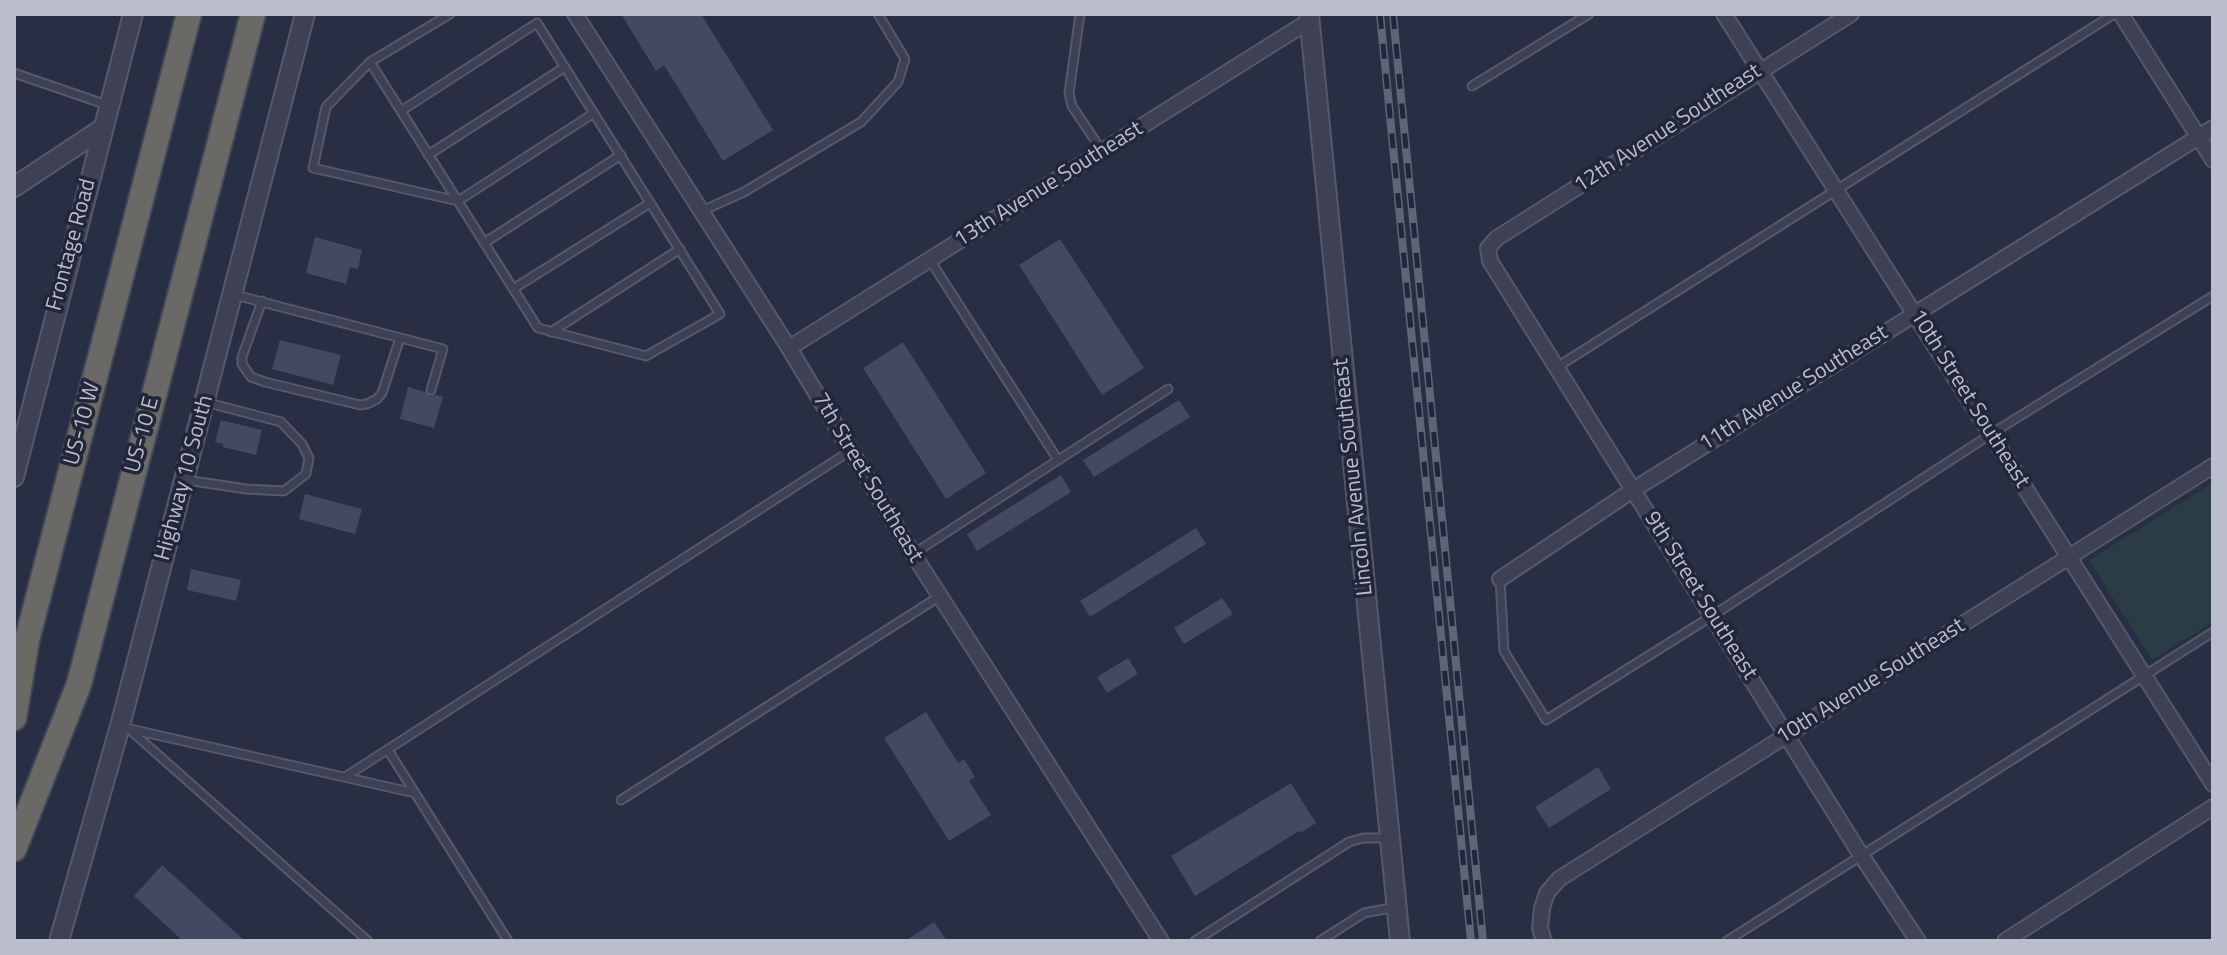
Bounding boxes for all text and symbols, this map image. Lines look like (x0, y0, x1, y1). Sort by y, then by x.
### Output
street label: 12th Avenue Southeast (1570, 59, 1766, 199)
street label: 13th Avenue Southeast (950, 116, 1148, 254)
street label: Frontage Road (42, 176, 102, 314)
street label: 10th Street Southeast (1903, 305, 2035, 493)
street label: 11th Avenue Southeast (1695, 320, 1893, 458)
street label: Lincoln Avenue Southeast (1328, 357, 1380, 597)
street label: US-10 W (59, 380, 107, 468)
street label: 7th Street Southeast (806, 388, 928, 568)
street label: Highway 10 South (150, 393, 220, 563)
street label: US-10 E (120, 394, 166, 476)
street label: 9th Street Southeast (1638, 507, 1762, 685)
street label: 10th Avenue Southeast (1772, 613, 1970, 751)

